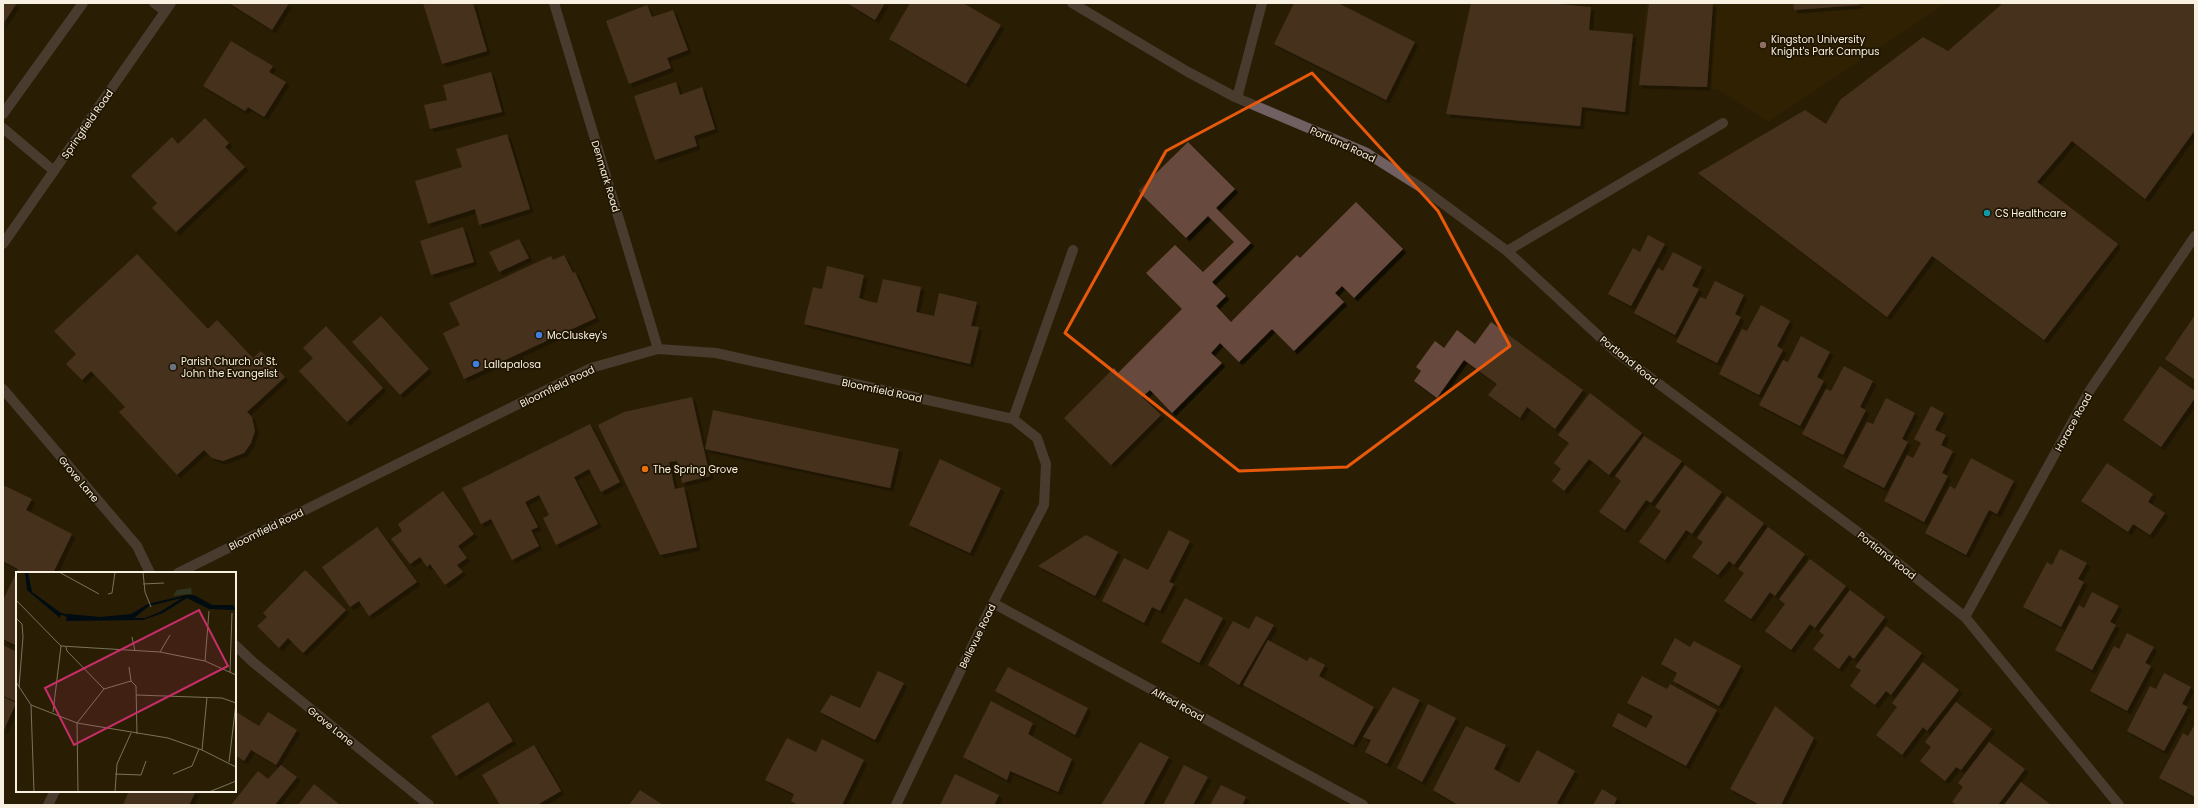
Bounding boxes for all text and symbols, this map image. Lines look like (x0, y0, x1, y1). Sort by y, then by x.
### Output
place label: Kingston University Knight's Park Campus (1771, 32, 1879, 59)
marker: Kingston University Knight's Park Campus (1758, 40, 1768, 50)
street label: Springfield Road (58, 86, 117, 162)
street label: Portland Road (1308, 123, 1378, 166)
street label: Denmark Road (587, 138, 624, 214)
place label: CS Healthcare (1995, 206, 2066, 221)
marker: CS Healthcare (1982, 208, 1992, 218)
place label: McCluskey's (547, 328, 607, 343)
marker: McCluskey's (534, 330, 544, 340)
street label: Portland Road (1597, 332, 1661, 388)
place label: Parish Church of St. John the Evangelist (181, 354, 278, 381)
place label: Lallapalosa (484, 357, 541, 372)
marker: Lallapalosa (471, 359, 481, 369)
marker: Parish Church of St. John the Evangelist (168, 362, 178, 372)
street label: Bloomfield Road (517, 362, 597, 411)
street label: Bloomfield Road (840, 375, 923, 406)
street label: Horace Road (2051, 390, 2096, 454)
street label: Grove Lane (55, 453, 102, 506)
place label: The Spring Grove (653, 462, 738, 477)
marker: The Spring Grove (640, 464, 650, 474)
street label: Bloomfield Road (226, 505, 306, 554)
street label: Portland Road (1854, 528, 1919, 583)
inset map (16, 572, 236, 792)
street label: Bellevue Road (955, 601, 1000, 671)
street label: Alfred Road (1149, 684, 1207, 725)
street label: Grove Lane (304, 703, 357, 750)

